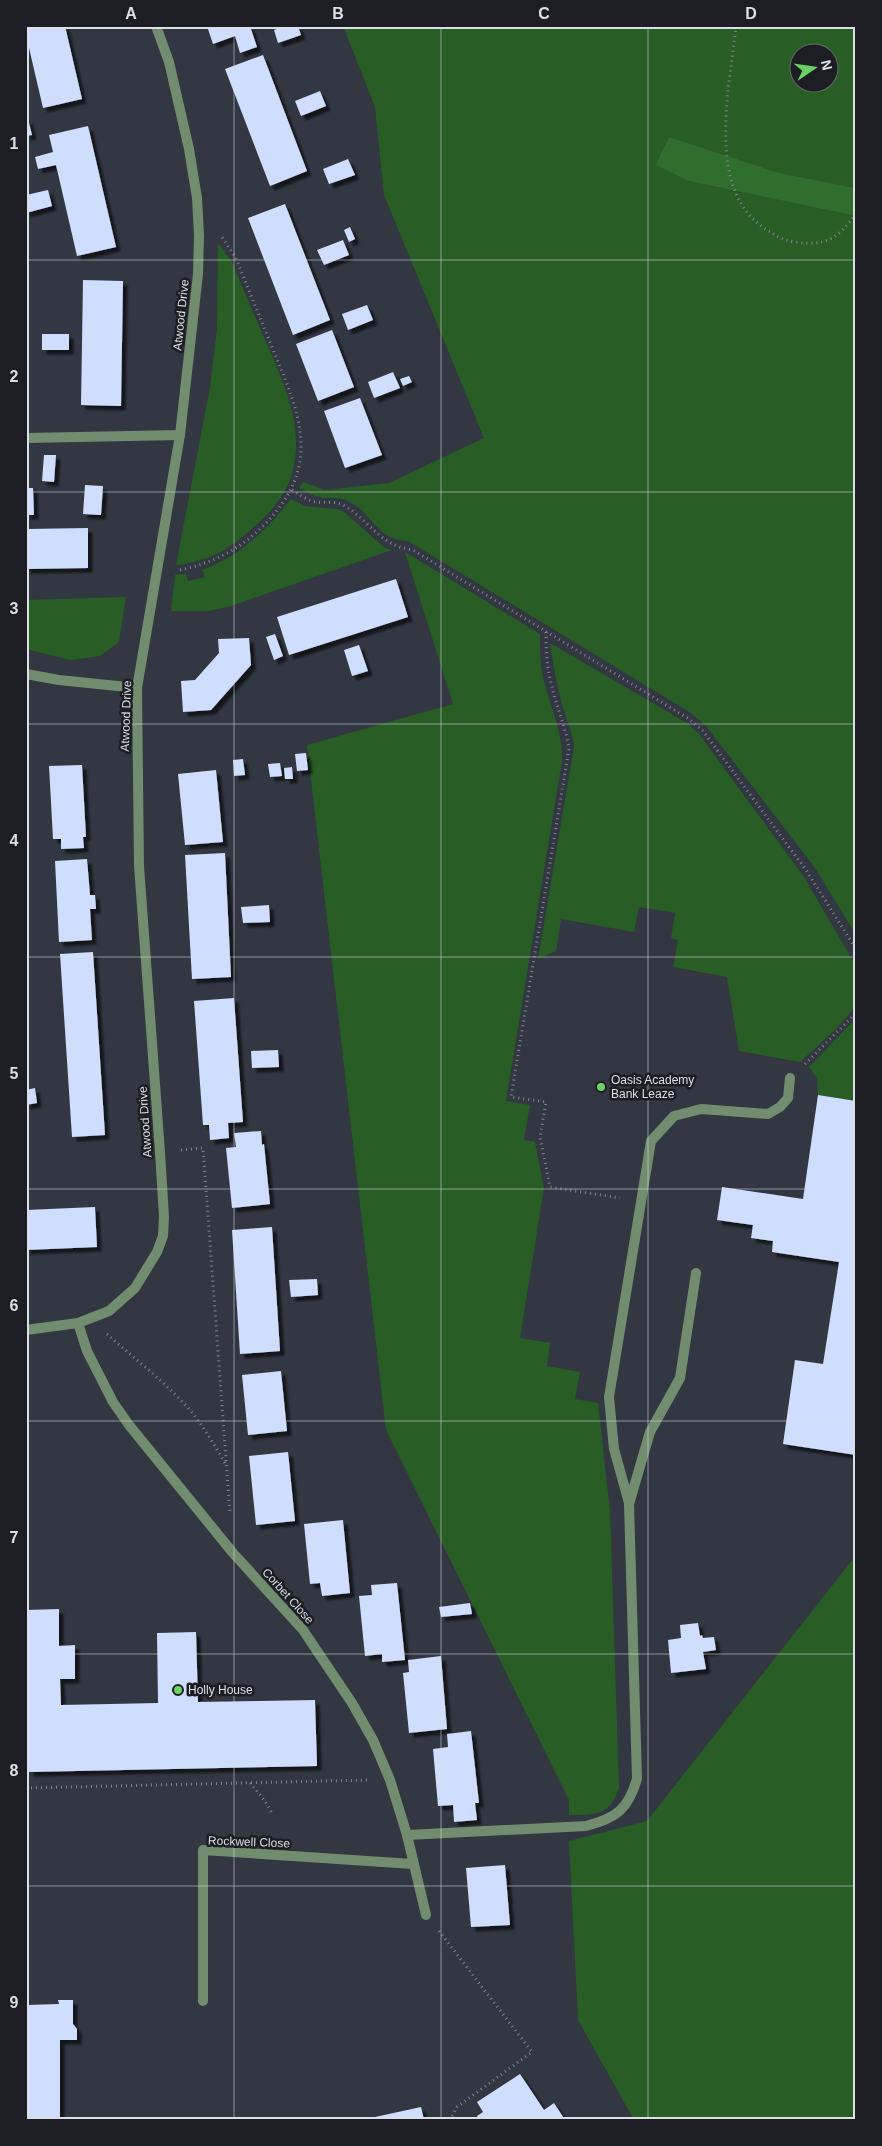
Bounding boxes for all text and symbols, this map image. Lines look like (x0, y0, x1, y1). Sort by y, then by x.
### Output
text: A (125, 5, 137, 22)
text: B (332, 5, 344, 22)
text: C (538, 5, 550, 22)
text: D (745, 5, 757, 22)
north arrow (790, 42, 840, 92)
text: N (818, 58, 836, 72)
text: 1 (10, 135, 19, 152)
street label: Atwood Drive (170, 278, 192, 351)
text: 2 (10, 368, 19, 385)
text: 3 (10, 600, 19, 617)
street label: Atwood Drive (118, 680, 134, 752)
text: 4 (10, 832, 19, 849)
text: 5 (10, 1065, 19, 1082)
place label: Oasis Academy Bank Leaze (611, 1073, 694, 1101)
marker: Oasis Academy Bank Leaze (595, 1081, 607, 1093)
street label: Atwood Drive (136, 1086, 154, 1158)
text: 6 (10, 1297, 19, 1314)
text: 7 (10, 1529, 19, 1546)
street label: Corbet Close (259, 1565, 317, 1627)
place label: Holly House (188, 1683, 253, 1697)
marker: Holly House (172, 1684, 184, 1696)
text: 8 (10, 1762, 19, 1779)
street label: Rockwell Close (208, 1834, 291, 1850)
text: 9 (10, 1994, 19, 2011)

